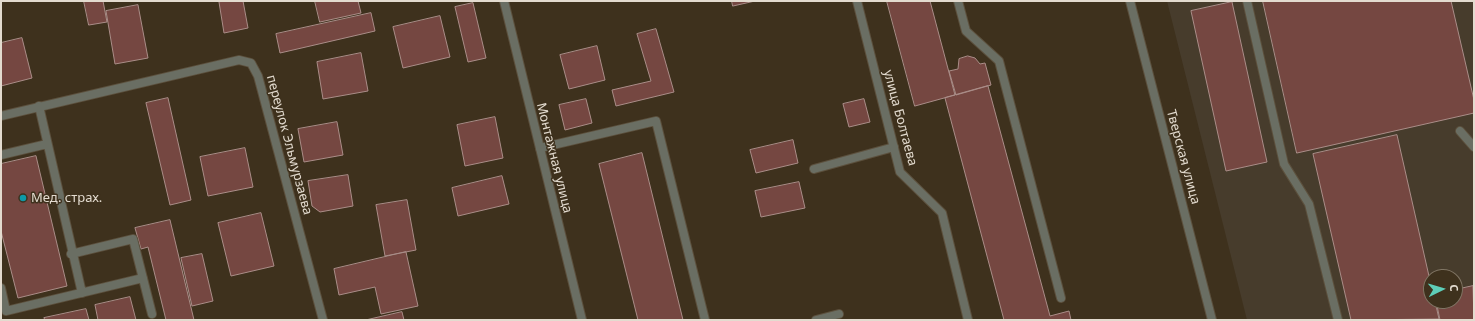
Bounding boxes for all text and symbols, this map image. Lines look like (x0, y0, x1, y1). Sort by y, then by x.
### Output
street label: улица Болтаева (880, 68, 920, 168)
street label: переулок Эльмурзаева (263, 73, 315, 217)
street label: Монтажная улица (533, 101, 575, 215)
street label: Тверская улица (1163, 108, 1203, 206)
place label: Мед. страх. (31, 190, 102, 206)
marker: Мед. страх. (18, 193, 28, 203)
north arrow (1423, 269, 1463, 309)
text: С (1447, 284, 1462, 292)

